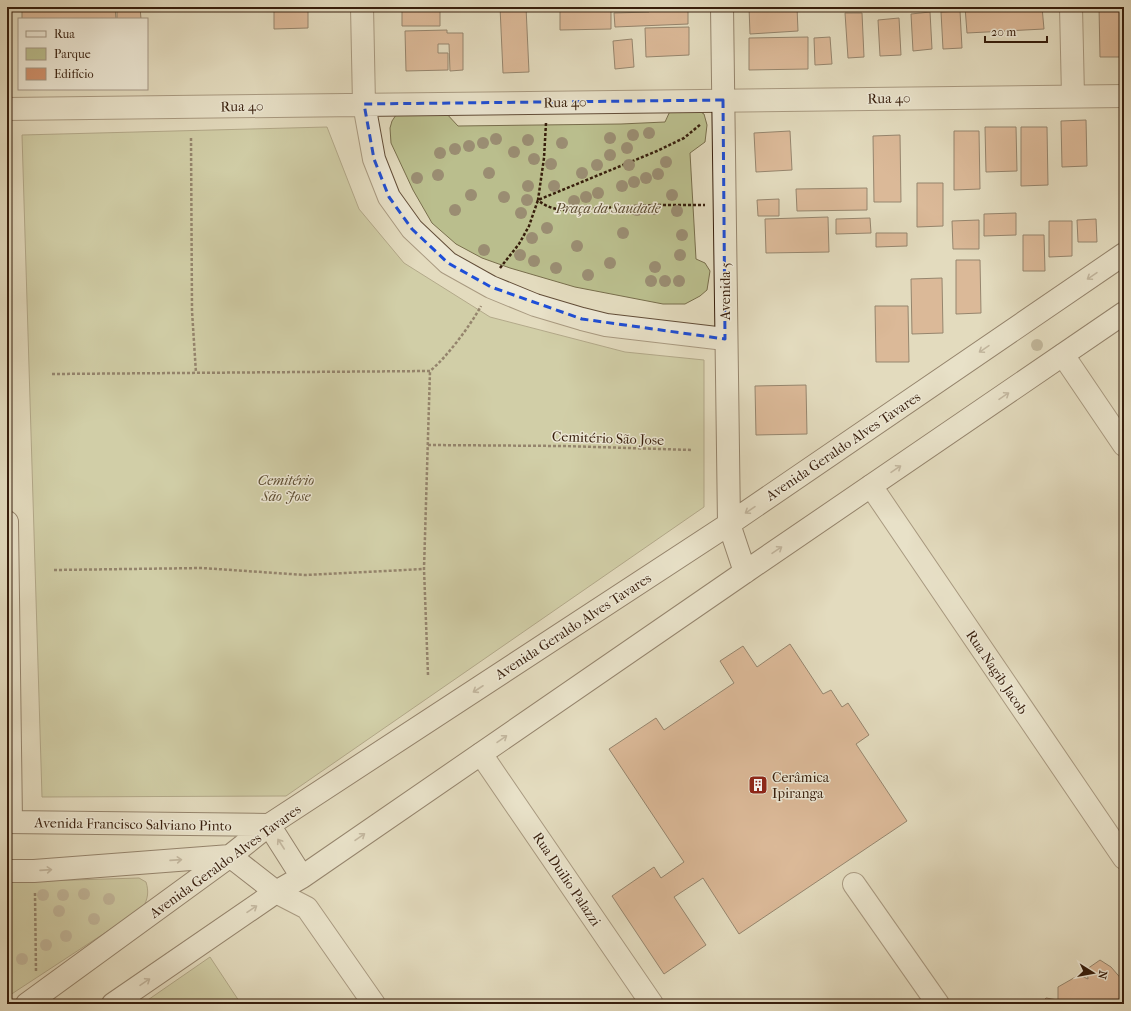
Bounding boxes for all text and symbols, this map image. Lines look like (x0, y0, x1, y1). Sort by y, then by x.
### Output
legend (18, 18, 148, 90)
scale bar (985, 18, 1047, 44)
text: 20 m (991, 25, 1016, 39)
text: Rua (54, 27, 75, 41)
text: Parque (54, 47, 91, 61)
text: Edifício (54, 67, 94, 81)
street label: Rua 40 (867, 90, 911, 107)
street label: Rua 40 (543, 94, 587, 111)
street label: Rua 40 (220, 98, 264, 115)
park label: Praça da Saudade (555, 200, 661, 217)
street label: Avenida 5 (717, 262, 734, 321)
one-way arrow (1087, 272, 1098, 280)
one-way arrow (979, 345, 990, 353)
street label: Avenida Geraldo Alves Tavares (762, 388, 924, 505)
one-way arrow (998, 392, 1009, 400)
street label: Cemitério São Jose (552, 428, 664, 449)
one-way arrow (890, 465, 901, 473)
park label: Cemitério São Jose (258, 472, 314, 505)
one-way arrow (745, 506, 756, 514)
one-way arrow (771, 546, 782, 554)
street label: Avenida Geraldo Alves Tavares (491, 569, 655, 684)
street label: Rua Nagib Jacob (962, 627, 1031, 718)
one-way arrow (473, 685, 484, 693)
one-way arrow (496, 735, 507, 743)
place label: Cerâmica Ipiranga (772, 769, 830, 802)
building icon: Cerâmica Ipiranga (747, 774, 769, 796)
street label: Avenida Geraldo Alves Tavares (146, 801, 304, 923)
street label: Avenida Francisco Salviano Pinto (33, 814, 232, 835)
street label: Rua Duilio Palazzi (529, 829, 604, 930)
one-way arrow (355, 833, 366, 841)
one-way arrow (277, 838, 285, 850)
one-way arrow (169, 857, 182, 864)
one-way arrow (39, 866, 52, 873)
one-way arrow (246, 905, 257, 913)
north arrow (1073, 953, 1113, 993)
text: N (1095, 969, 1110, 981)
one-way arrow (139, 978, 150, 986)

